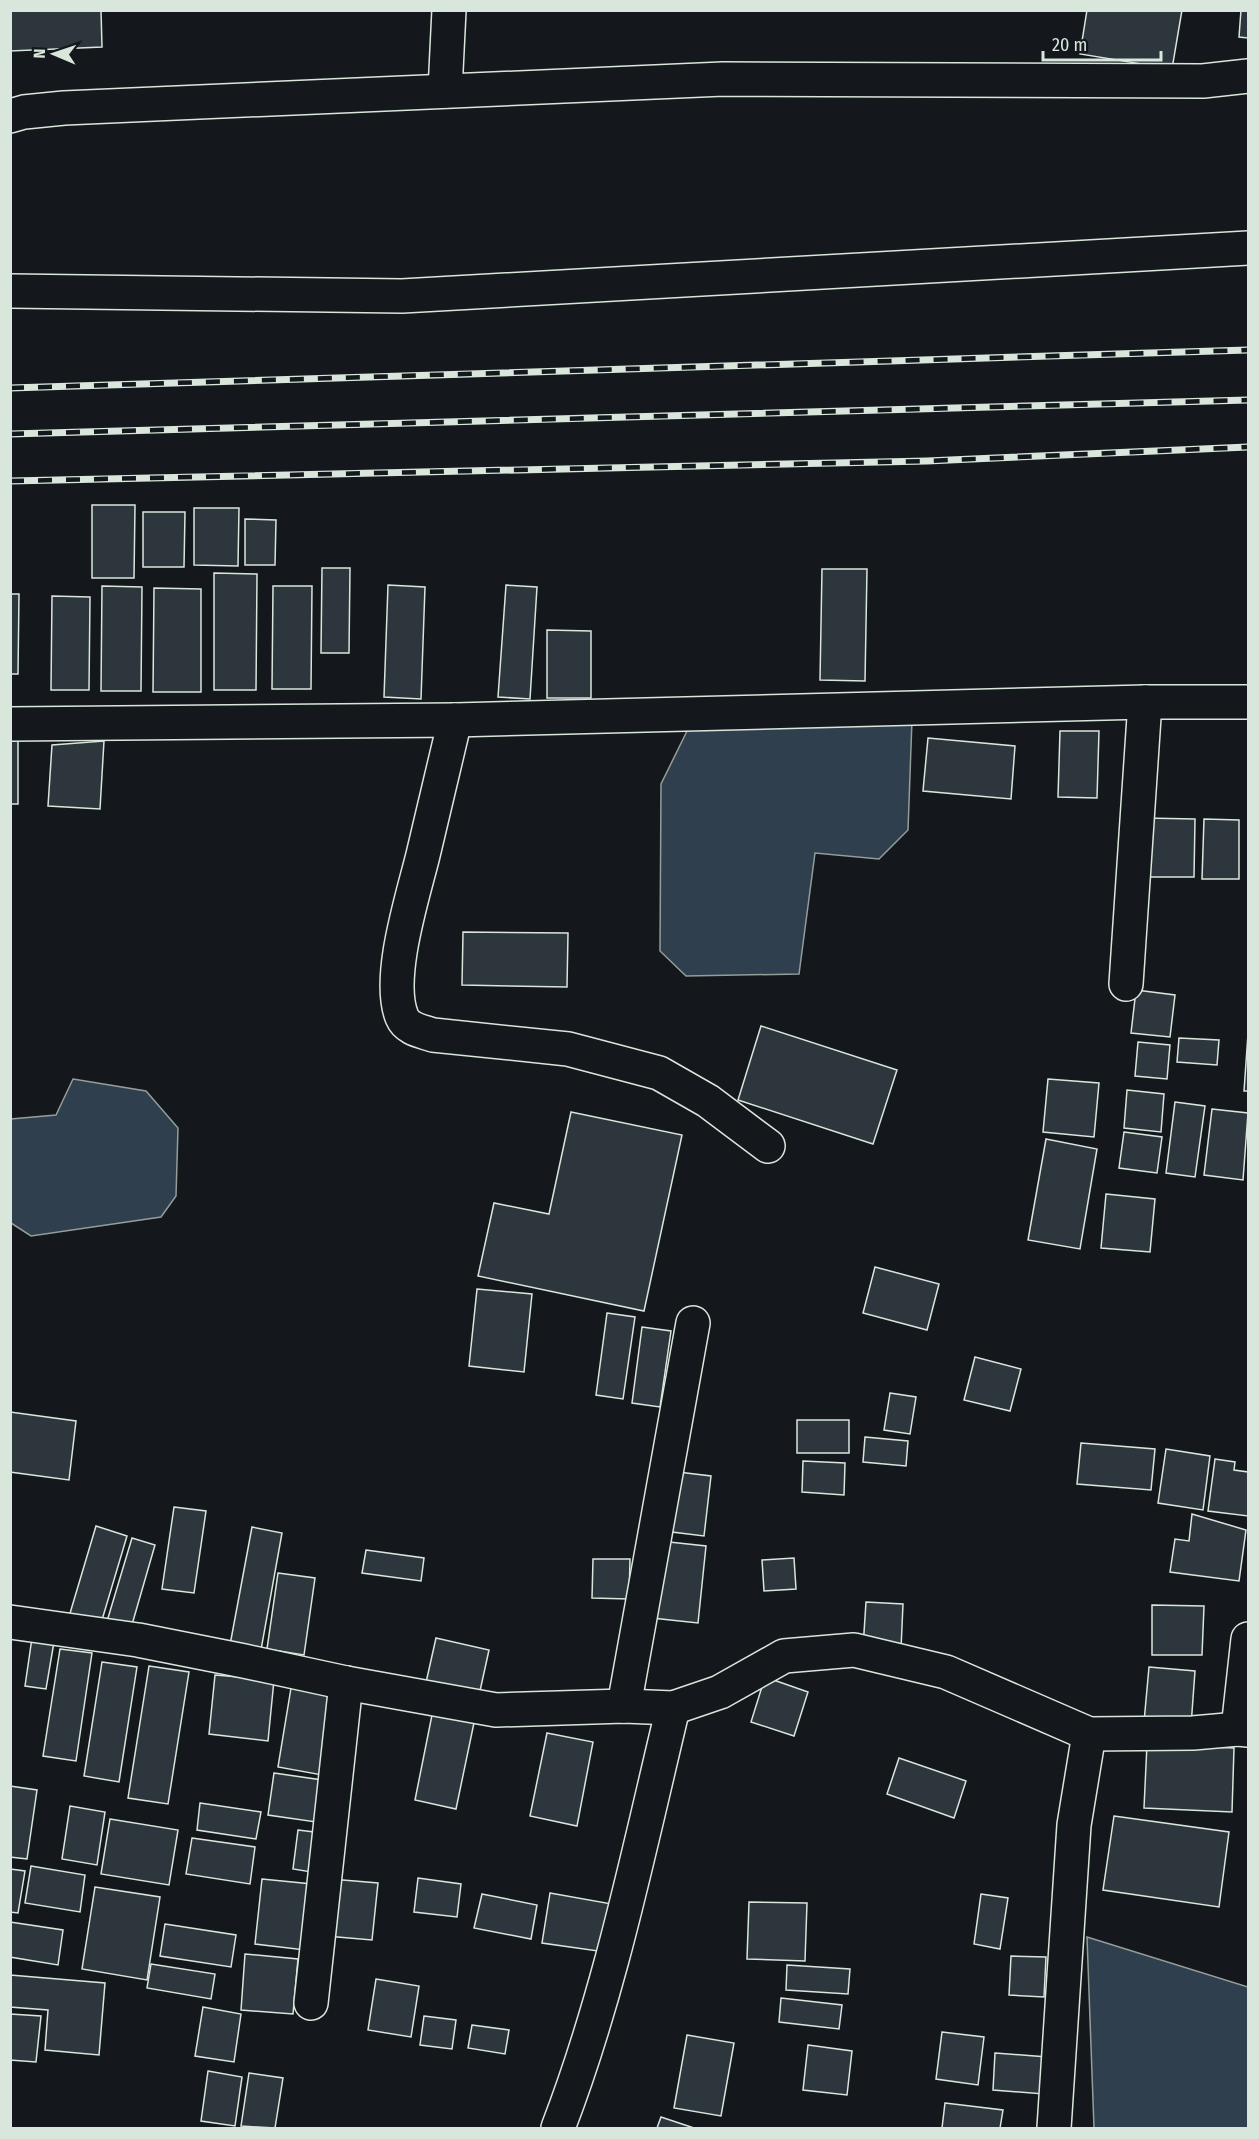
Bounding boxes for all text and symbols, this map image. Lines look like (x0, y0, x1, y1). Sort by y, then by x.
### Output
north arrow (24, 24, 84, 84)
scale bar (1043, 24, 1162, 62)
text: 20 m (1052, 34, 1087, 56)
text: N (30, 48, 49, 59)

